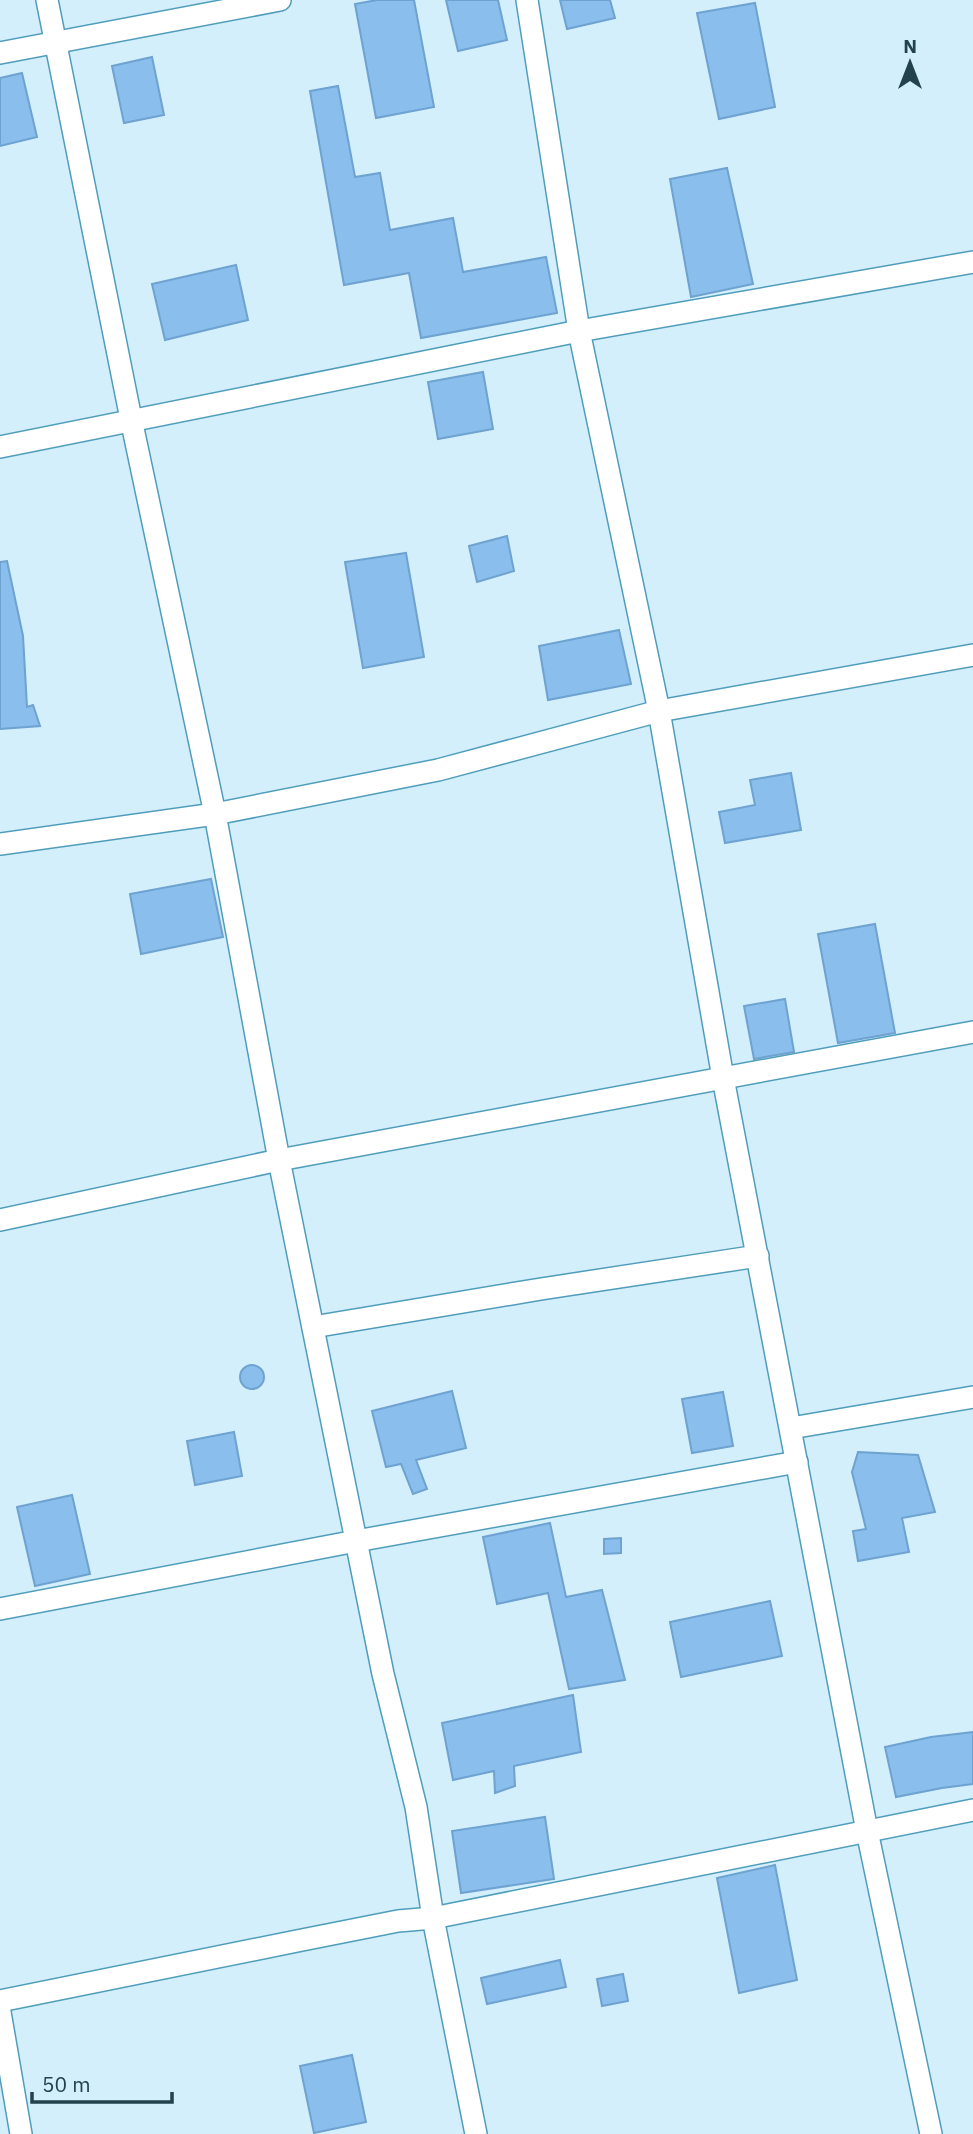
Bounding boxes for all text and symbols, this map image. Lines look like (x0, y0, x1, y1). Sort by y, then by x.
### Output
north arrow (875, 28, 945, 98)
text: N (903, 34, 917, 58)
scale bar (32, 2060, 172, 2104)
text: 50 m (42, 2070, 91, 2098)

